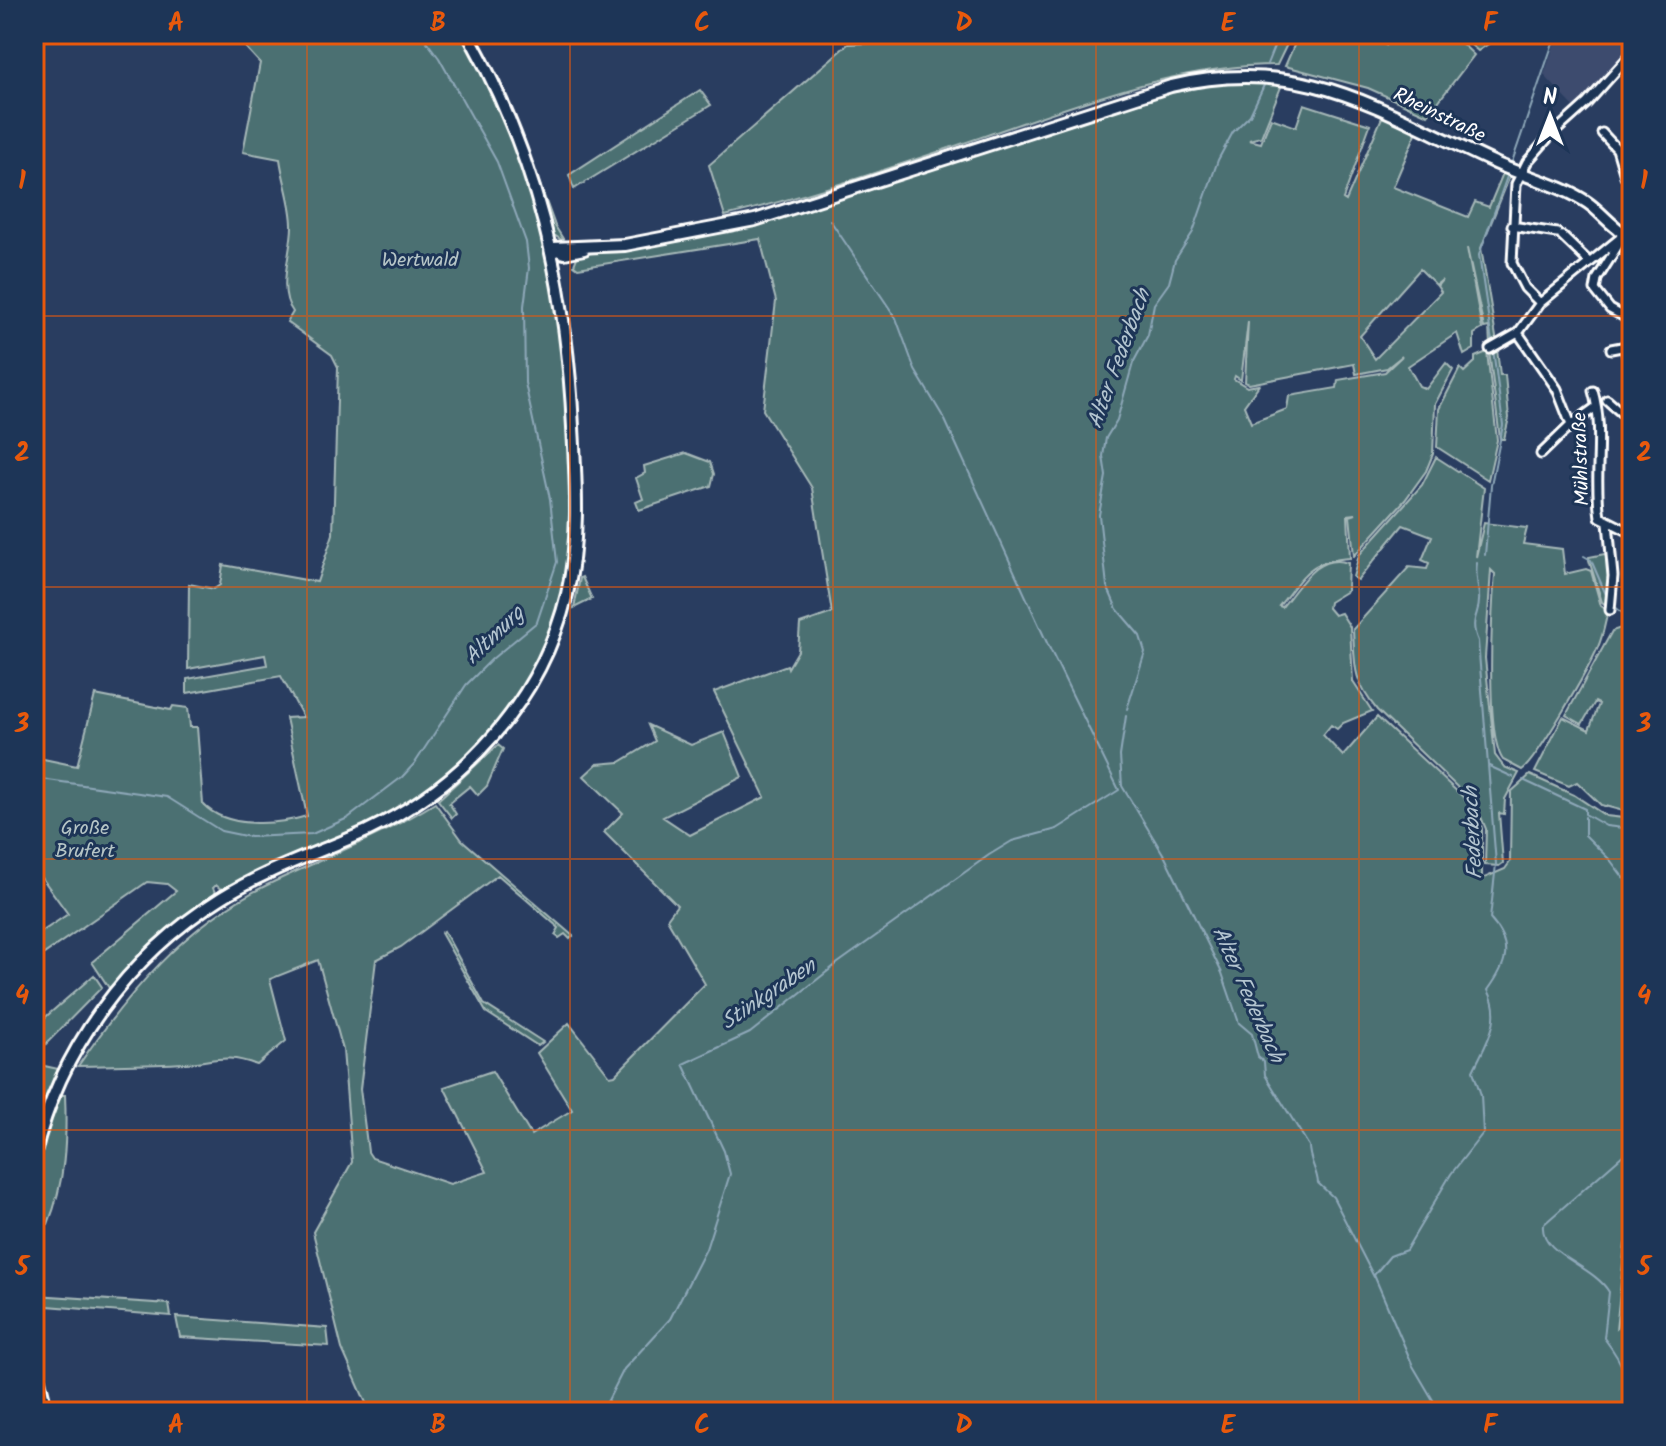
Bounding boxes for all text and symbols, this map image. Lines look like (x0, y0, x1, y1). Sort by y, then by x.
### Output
text: A (168, 3, 184, 45)
text: B (430, 3, 446, 45)
text: C (694, 3, 710, 45)
text: D (955, 3, 973, 45)
text: E (1221, 3, 1237, 45)
text: F (1483, 3, 1499, 45)
north arrow (1510, 76, 1590, 156)
street label: Rheinstraße (1387, 80, 1491, 152)
text: N (1543, 81, 1557, 116)
text: 1 (18, 161, 26, 203)
text: 1 (1640, 161, 1648, 203)
park label: Wertwald (382, 245, 459, 277)
water label: Alter Federbach (1079, 282, 1162, 434)
street label: Mühlstraße (1564, 411, 1600, 507)
text: 2 (14, 433, 30, 475)
text: 2 (1636, 433, 1652, 475)
water label: Altmurg (457, 597, 535, 674)
text: 3 (14, 704, 29, 746)
text: 3 (1636, 704, 1651, 746)
water label: Federbach (1454, 783, 1494, 880)
park label: Große Brufert (55, 813, 115, 868)
water label: Alter Federbach (1201, 921, 1294, 1071)
water label: Stinkgraben (714, 949, 826, 1040)
text: 4 (15, 976, 29, 1018)
text: 4 (1637, 976, 1651, 1018)
text: 5 (14, 1247, 30, 1289)
text: 5 (1636, 1247, 1652, 1289)
text: A (168, 1405, 184, 1446)
text: B (430, 1405, 446, 1446)
text: C (694, 1405, 710, 1446)
text: D (955, 1405, 973, 1446)
text: E (1221, 1405, 1237, 1446)
text: F (1483, 1405, 1499, 1446)

